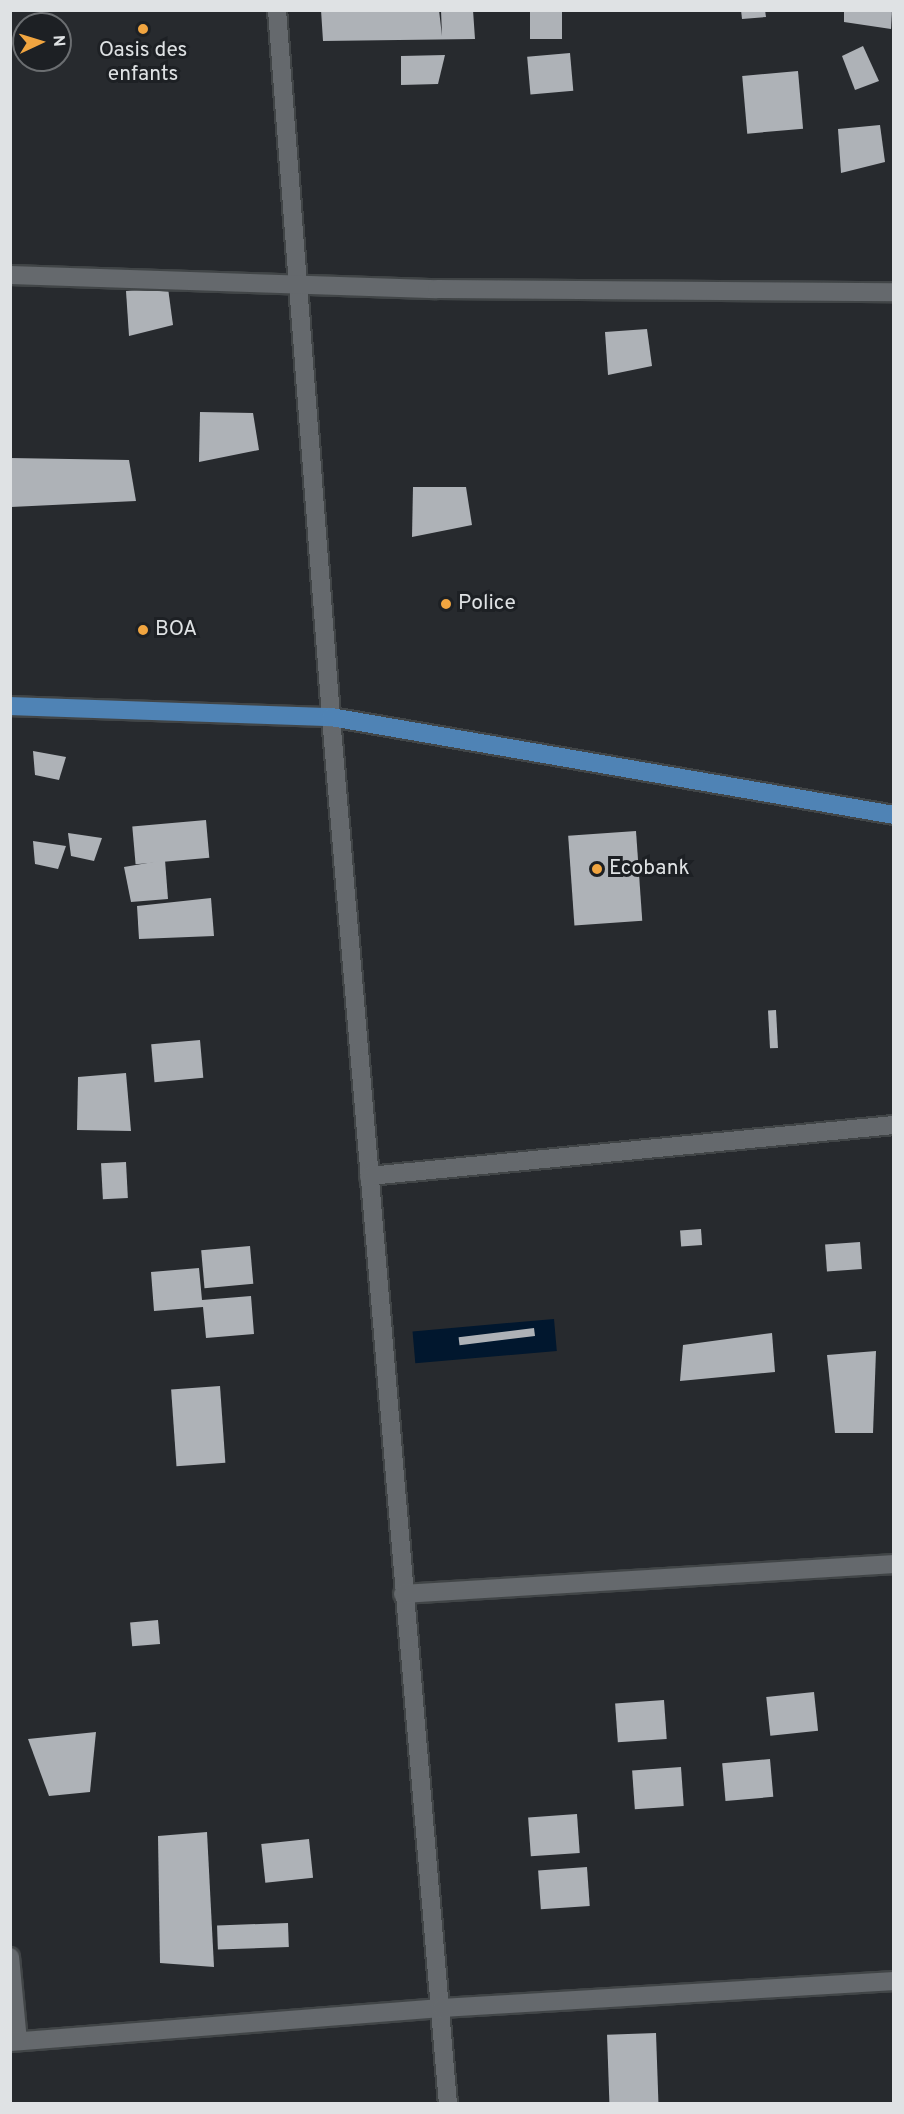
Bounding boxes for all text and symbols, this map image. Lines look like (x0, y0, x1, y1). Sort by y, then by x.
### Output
north arrow (12, 12, 72, 72)
marker: Oasis des enfants (136, 22, 150, 36)
text: N (48, 34, 68, 47)
place label: Oasis des enfants (99, 38, 187, 88)
place label: Police (458, 591, 516, 617)
marker: Police (439, 597, 453, 611)
place label: BOA (155, 617, 197, 643)
marker: BOA (136, 623, 150, 637)
place label: Ecobank (609, 856, 690, 882)
marker: Ecobank (590, 862, 604, 876)

